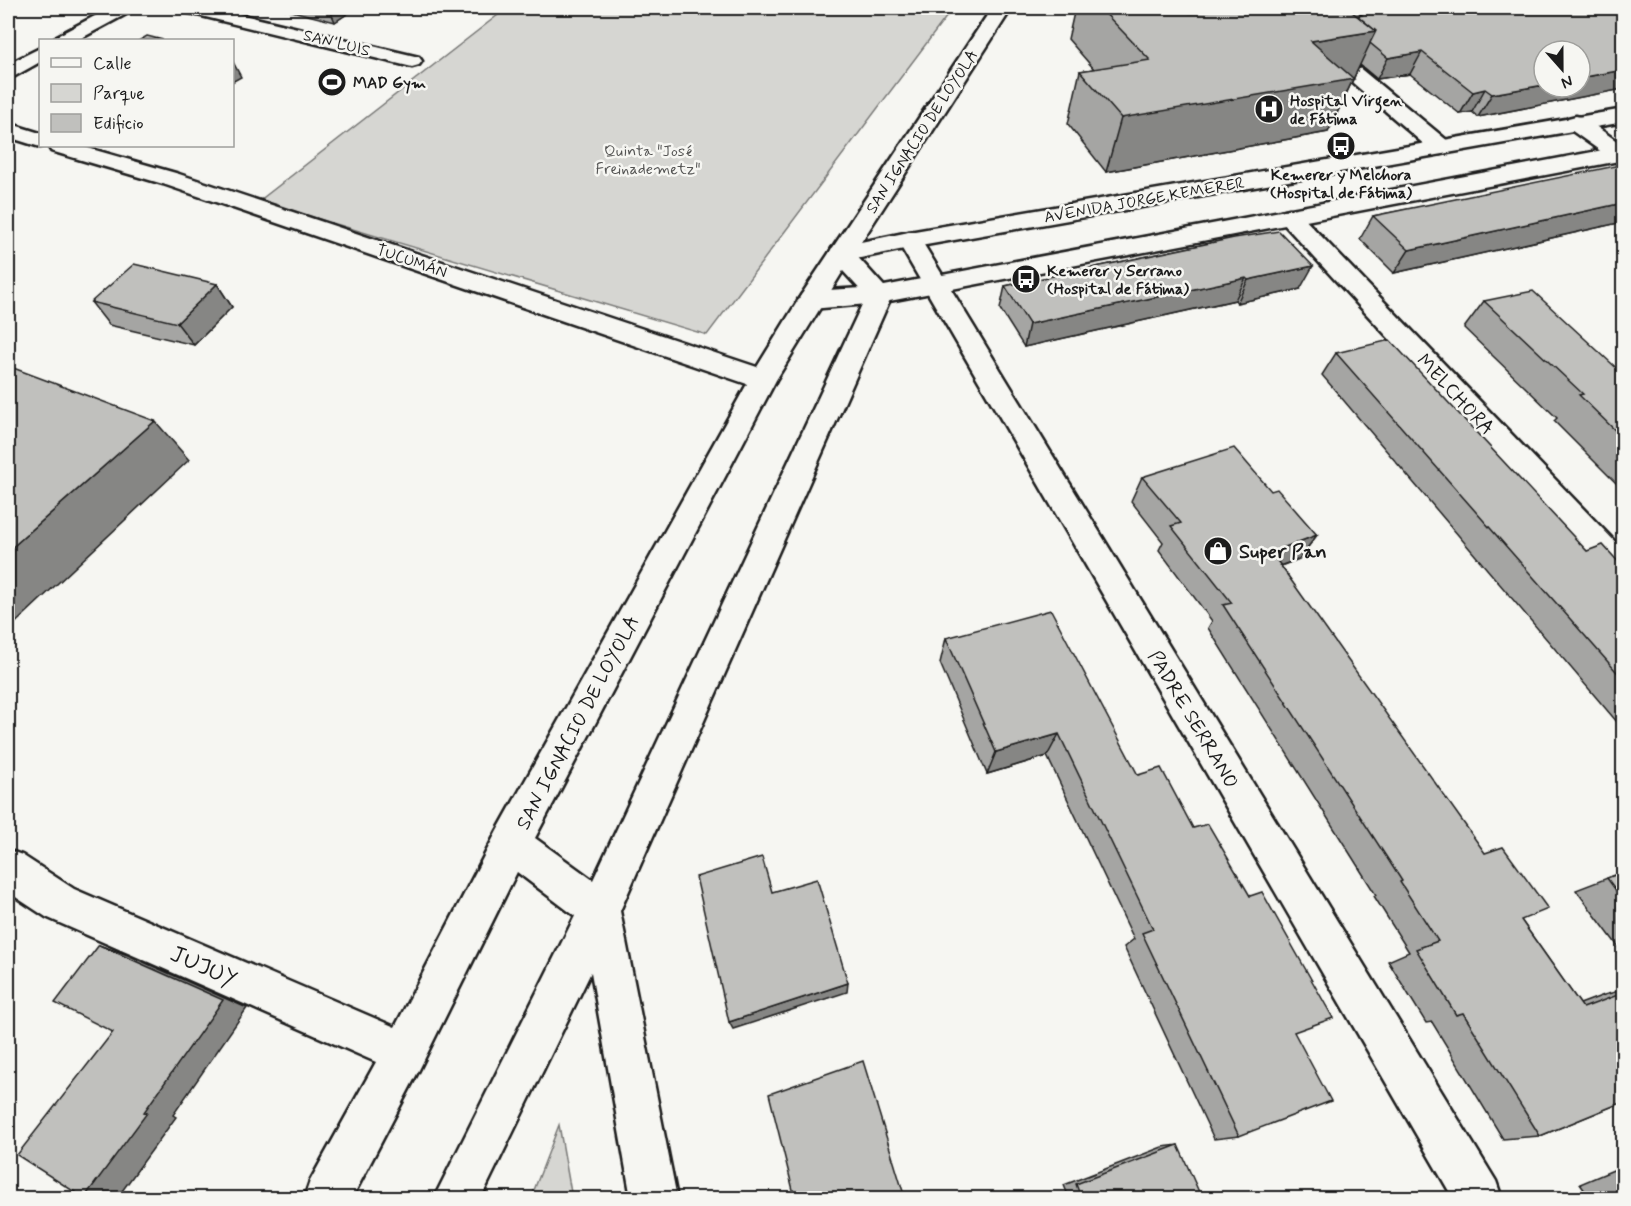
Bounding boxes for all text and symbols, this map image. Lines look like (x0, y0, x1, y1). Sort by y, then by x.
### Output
street label: SAN LUIS (301, 25, 372, 62)
legend (39, 39, 234, 147)
north arrow (1532, 39, 1592, 99)
street label: SAN IGNACIO DE LOYOLA (861, 46, 983, 218)
text: Calle (93, 52, 132, 76)
sports icon: MAD Gym (316, 66, 348, 98)
text: N (1558, 70, 1576, 93)
place label: MAD Gym (353, 73, 426, 94)
text: Parque (93, 82, 145, 106)
place label: Hospital Vírgen de Fátima (1290, 91, 1403, 130)
hospital icon: Hospital Vírgen de Fátima (1253, 93, 1285, 125)
text: Edificio (93, 112, 144, 136)
bus stop icon: Kemerer y Melchora (Hospital de Fátima) (1325, 130, 1357, 162)
park label: Quinta "José Freinademetz" (596, 141, 701, 180)
place label: Kemerer y Melchora (Hospital de Fátima) (1270, 165, 1412, 204)
street label: AVENIDA JORGE KEMERER (1042, 172, 1246, 228)
street label: TUCUMÁN (373, 240, 450, 283)
place label: Kemerer y Serrano (Hospital de Fátima) (1047, 261, 1189, 300)
bus stop icon: Kemerer y Serrano (Hospital de Fátima) (1010, 263, 1042, 295)
street label: MELCHORA (1410, 348, 1500, 442)
shop icon: Super Pan (1202, 535, 1234, 567)
place label: Super Pan (1239, 539, 1327, 566)
street label: SAN IGNACIO DE LOYOLA (510, 611, 646, 835)
street label: PADRE SERRANO (1141, 646, 1245, 794)
street label: JUJUY (165, 939, 242, 996)

